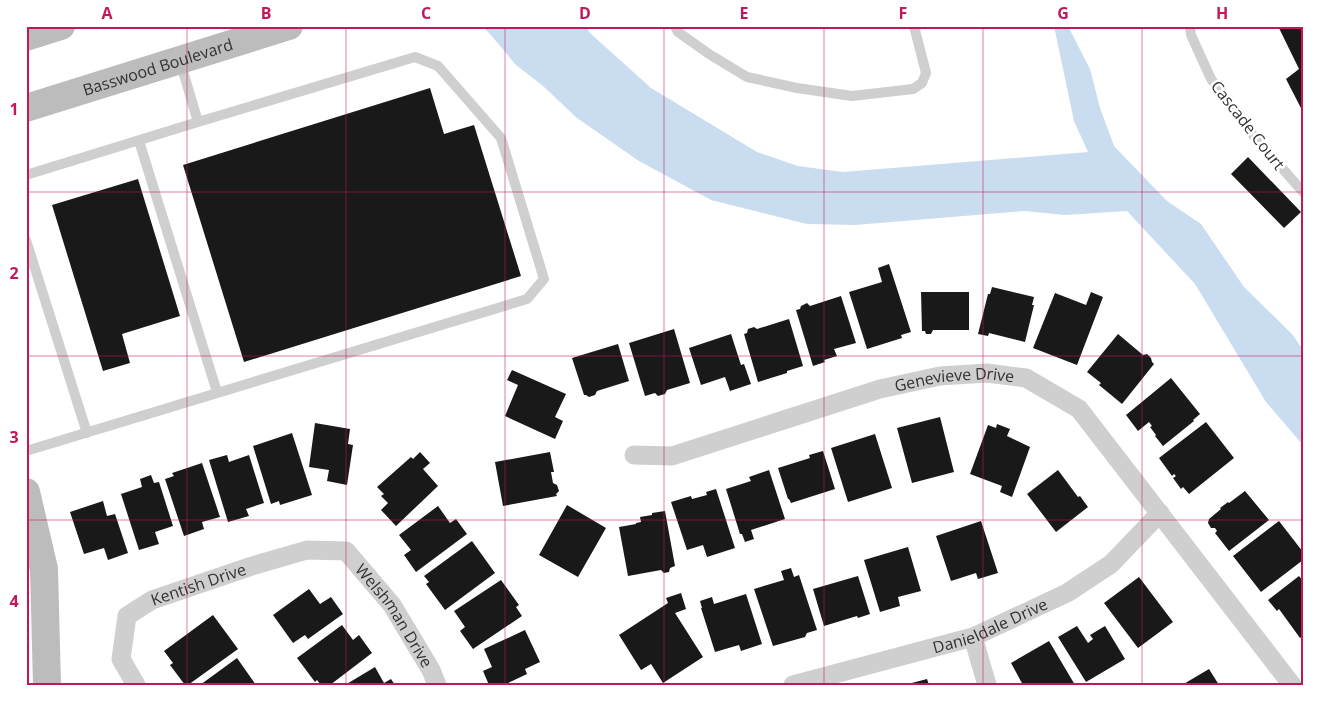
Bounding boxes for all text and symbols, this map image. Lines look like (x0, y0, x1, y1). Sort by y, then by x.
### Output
text: A (101, 2, 113, 24)
text: B (261, 2, 271, 24)
text: C (421, 2, 431, 24)
text: D (579, 2, 591, 24)
text: E (740, 2, 749, 24)
text: F (899, 2, 907, 24)
text: G (1057, 2, 1069, 24)
text: H (1216, 2, 1228, 24)
street label: Basswood Boulevard (80, 33, 236, 101)
street label: Cascade Court (1206, 76, 1290, 174)
text: 1 (9, 98, 19, 120)
text: 2 (9, 262, 19, 284)
street label: Genevieve Drive (892, 362, 1016, 397)
text: 3 (9, 426, 19, 448)
street label: Kentish Drive (148, 558, 249, 611)
street label: Welshman Drive (351, 559, 438, 672)
text: 4 (9, 590, 19, 612)
street label: Danieldale Drive (930, 593, 1051, 658)

